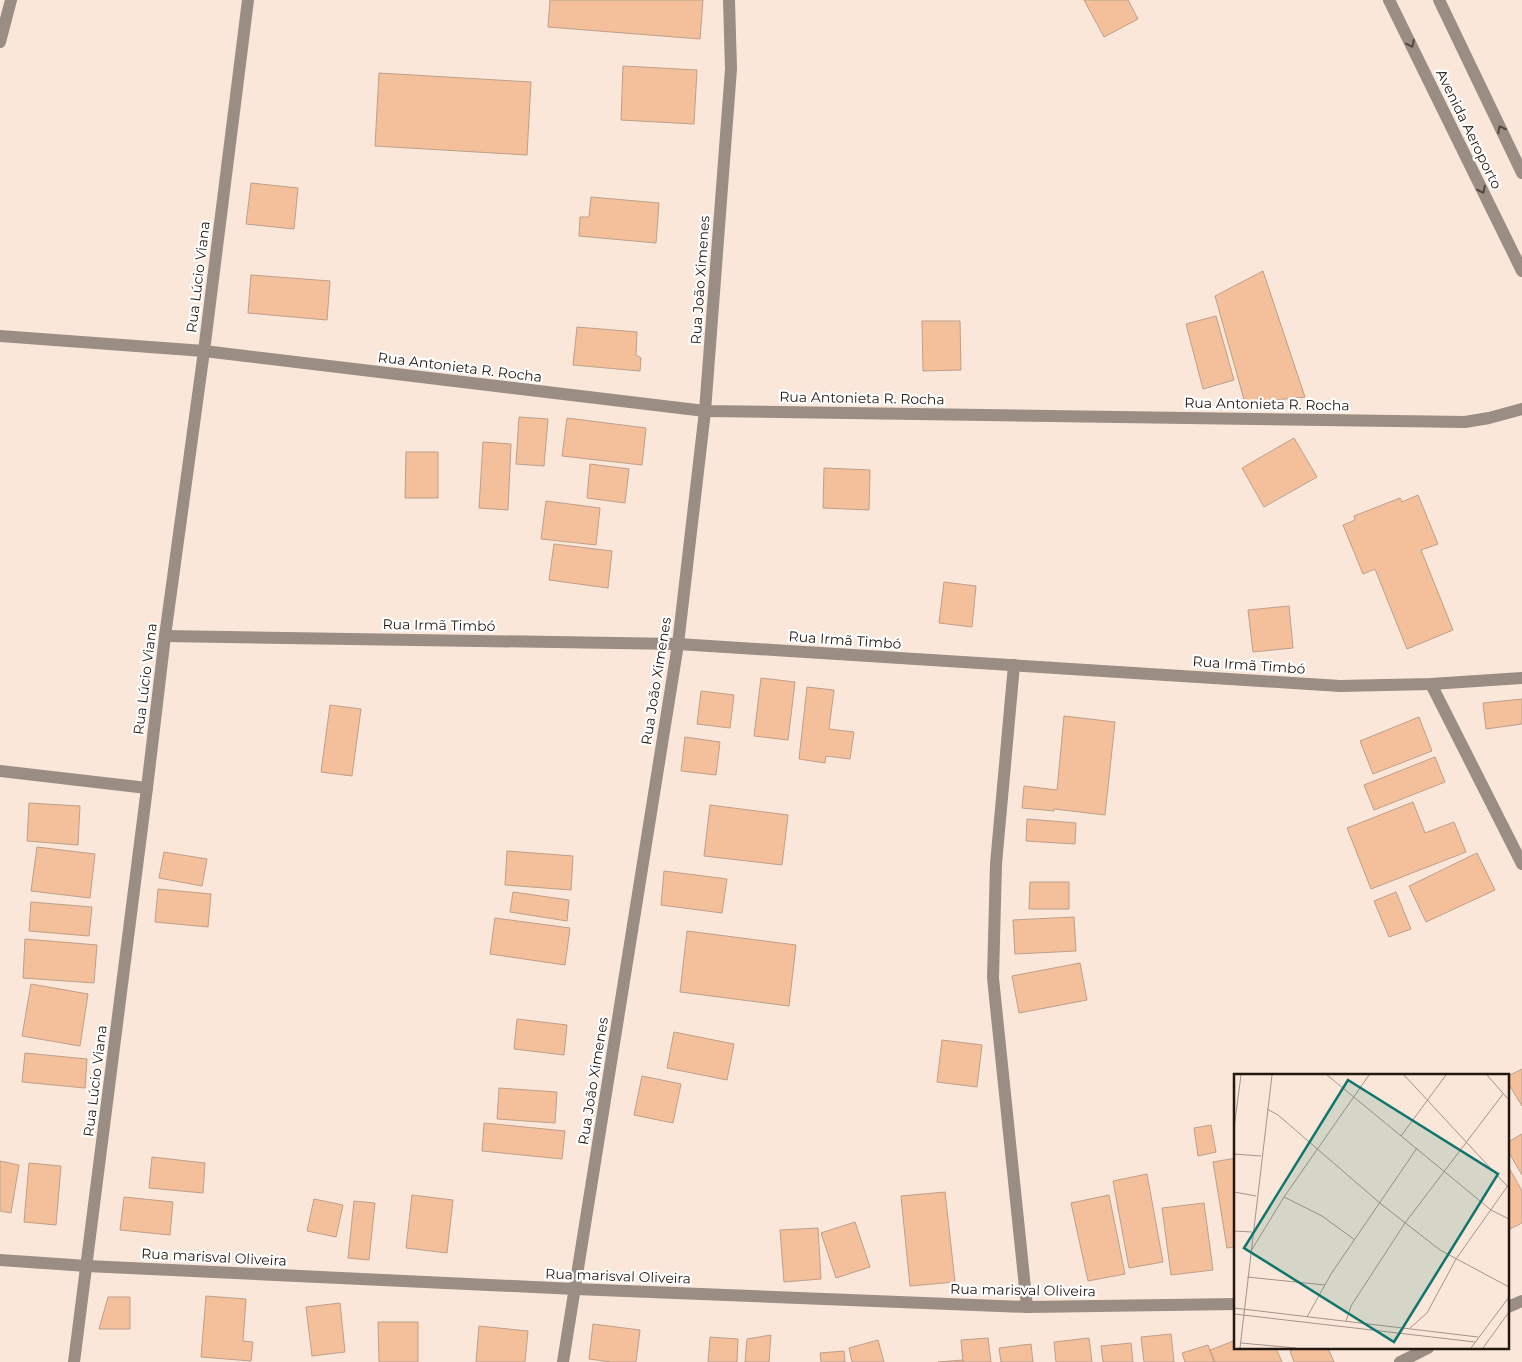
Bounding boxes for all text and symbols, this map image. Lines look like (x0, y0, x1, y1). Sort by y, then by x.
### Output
one-way arrow (1405, 39, 1415, 48)
street label: Avenida Aeroporto (1432, 66, 1506, 192)
one-way arrow (1497, 125, 1507, 134)
one-way arrow (1476, 185, 1486, 194)
street label: Rua João Ximenes (687, 215, 713, 345)
street label: Rua Lúcio Viana (182, 220, 214, 334)
street label: Rua Antonieta R. Rocha (377, 348, 543, 386)
street label: Rua Antonieta R. Rocha (779, 388, 945, 408)
street label: Rua Antonieta R. Rocha (1184, 394, 1350, 414)
street label: Rua Irmã Timbó (382, 615, 496, 635)
street label: Rua João Ximenes (637, 616, 675, 746)
street label: Rua Lúcio Viana (129, 622, 161, 736)
street label: Rua Irmã Timbó (788, 627, 902, 653)
street label: Rua Irmã Timbó (1192, 652, 1306, 678)
street label: Rua João Ximenes (574, 1016, 612, 1146)
street label: Rua Lúcio Viana (79, 1024, 111, 1138)
inset map (1234, 1074, 1510, 1350)
street label: Rua marisval Oliveira (141, 1244, 287, 1270)
street label: Rua marisval Oliveira (545, 1264, 691, 1288)
street label: Rua marisval Oliveira (950, 1280, 1096, 1300)

